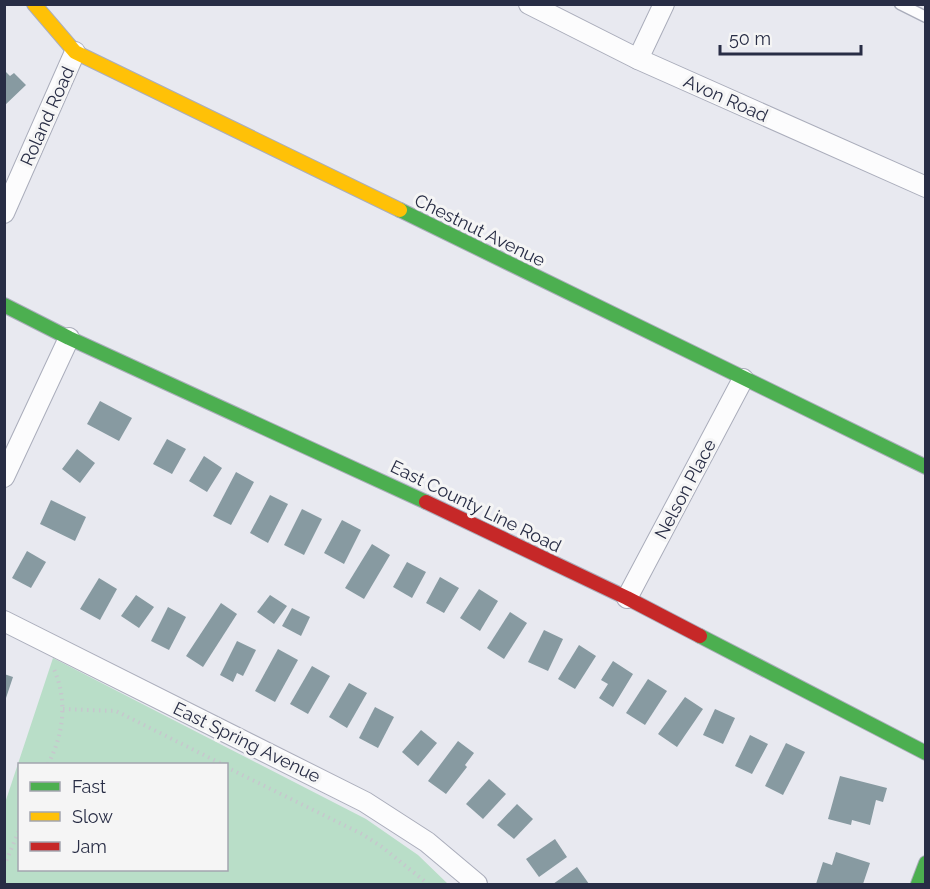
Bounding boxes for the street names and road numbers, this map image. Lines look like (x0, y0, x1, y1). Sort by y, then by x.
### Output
street label: Roland Road (16, 63, 78, 169)
street label: Avon Road (681, 70, 771, 126)
street label: Chestnut Avenue (411, 189, 549, 271)
street label: Nelson Place (650, 435, 720, 542)
street label: East County Line Road (387, 456, 565, 556)
street label: East Spring Avenue (170, 697, 324, 787)

